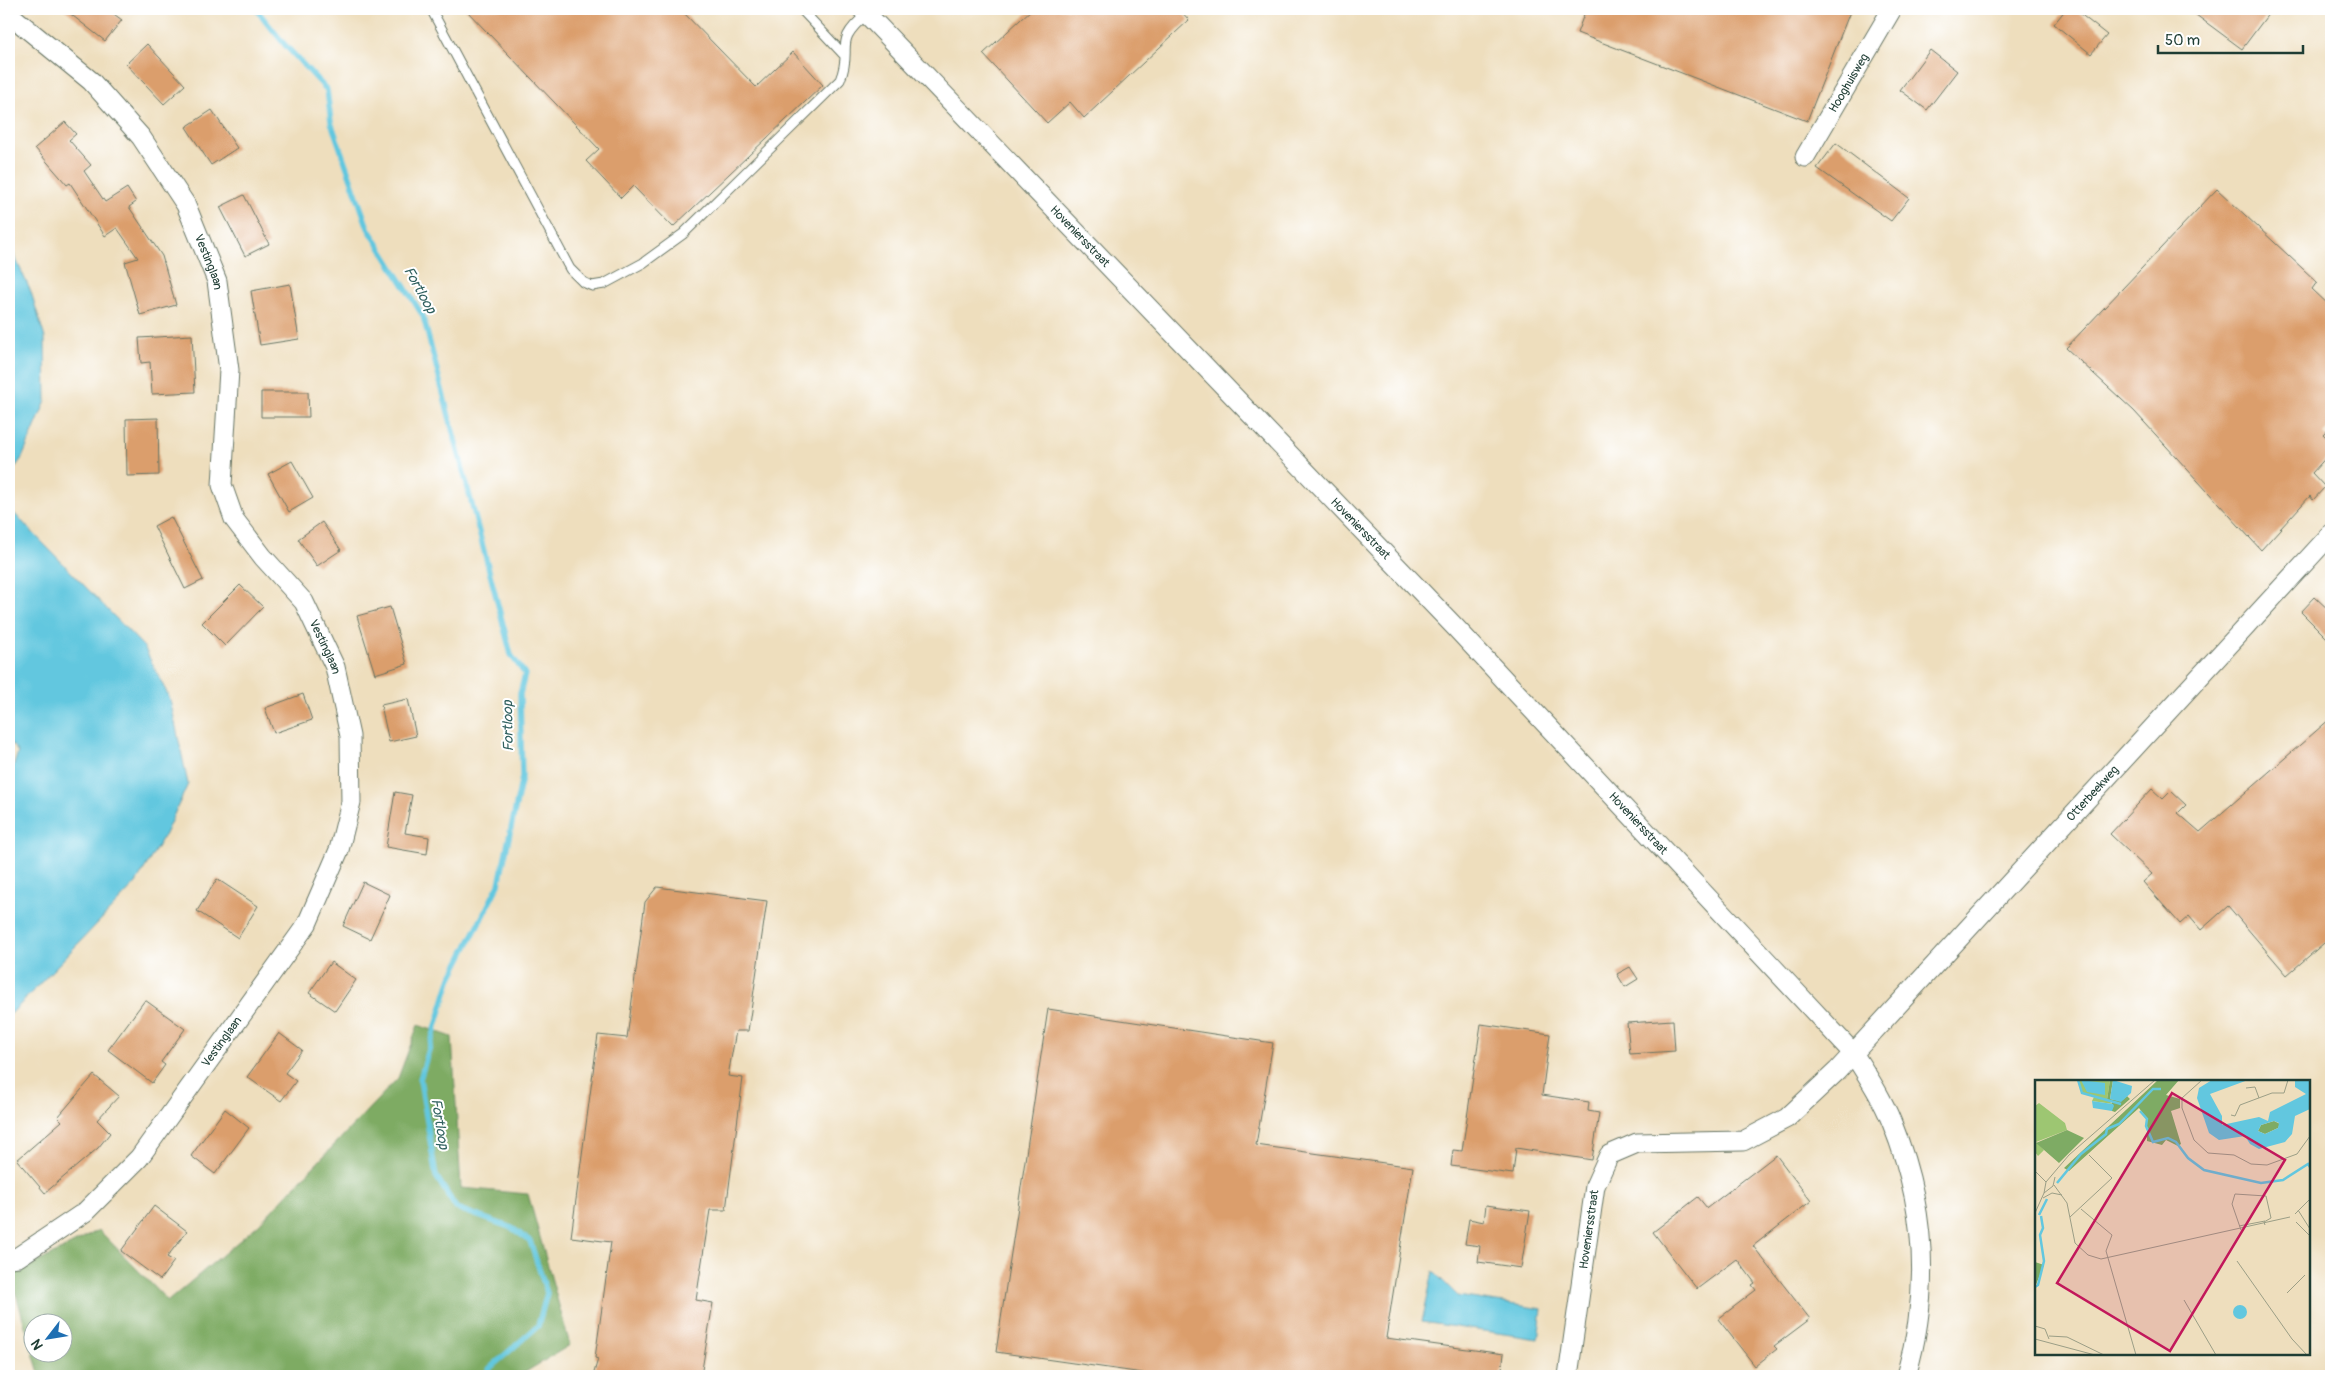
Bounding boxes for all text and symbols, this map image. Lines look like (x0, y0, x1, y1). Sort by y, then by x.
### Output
scale bar (2158, 22, 2302, 54)
text: 50 m (2165, 31, 2200, 50)
street label: Hooghuisweg (1825, 51, 1872, 115)
street label: Hoveniersstraat (1047, 202, 1113, 270)
street label: Vestinglaan (191, 232, 226, 291)
water label: Fortloop (400, 264, 440, 318)
street label: Hoveniersstraat (1327, 494, 1394, 563)
street label: Vestinglaan (306, 617, 344, 676)
water label: Fortloop (499, 699, 517, 752)
street label: Otterbeekweg (2063, 762, 2122, 824)
street label: Hoveniersstraat (1606, 789, 1671, 858)
street label: Vestinglaan (199, 1014, 245, 1070)
inset map (2035, 1080, 2310, 1355)
water label: Fortloop (428, 1097, 453, 1152)
street label: Hoveniersstraat (1576, 1189, 1602, 1270)
north arrow (22, 1312, 72, 1362)
text: N (28, 1336, 47, 1353)

